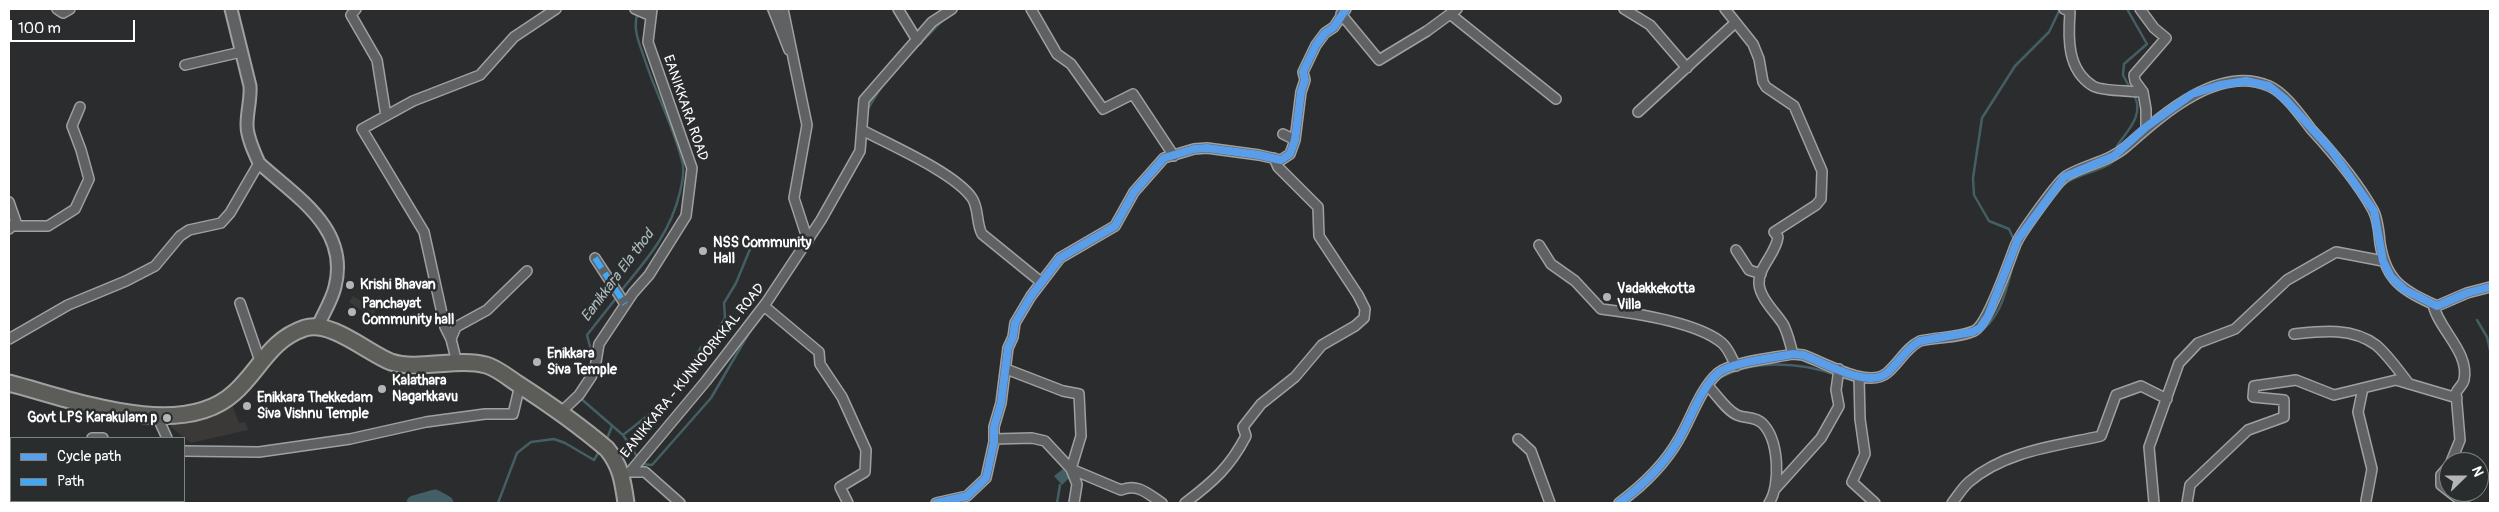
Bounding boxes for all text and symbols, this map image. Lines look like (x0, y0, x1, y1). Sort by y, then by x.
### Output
scale bar (12, 10, 138, 42)
text: 100 m (18, 19, 61, 38)
street label: EANIKKARA ROAD (659, 53, 711, 163)
water label: Eanikkara Ela thod (578, 226, 658, 326)
place label: NSS Community Hall (713, 235, 812, 268)
marker: NSS Community Hall (697, 245, 709, 257)
place label: Krishi Bhavan (360, 277, 436, 293)
marker: Krishi Bhavan (344, 279, 356, 291)
street label: EANIKKARA - KUNNOORKKAL ROAD (617, 281, 769, 461)
place label: Vadakkekotta Villa (1617, 281, 1695, 314)
marker: Vadakkekotta Villa (1601, 291, 1613, 303)
place label: Panchayat Community hall (362, 296, 454, 328)
marker: Panchayat Community hall (346, 306, 358, 318)
place label: Enikkara Siva Temple (547, 346, 617, 378)
marker: Enikkara Siva Temple (531, 356, 543, 368)
place label: Kalathara Nagarkkavu (392, 373, 458, 406)
marker: Kalathara Nagarkkavu (376, 383, 388, 395)
place label: Enikkara Thekkedam Siva Vishnu Temple (257, 390, 373, 422)
marker: Enikkara Thekkedam Siva Vishnu Temple (241, 400, 253, 412)
place label: Govt LPS Karakulam p (27, 410, 157, 426)
marker: Govt LPS Karakulam p (161, 412, 173, 424)
legend (10, 437, 185, 502)
text: Cycle path (57, 447, 121, 466)
north arrow (2439, 452, 2489, 502)
text: N (2468, 464, 2487, 479)
text: Path (57, 472, 84, 491)

